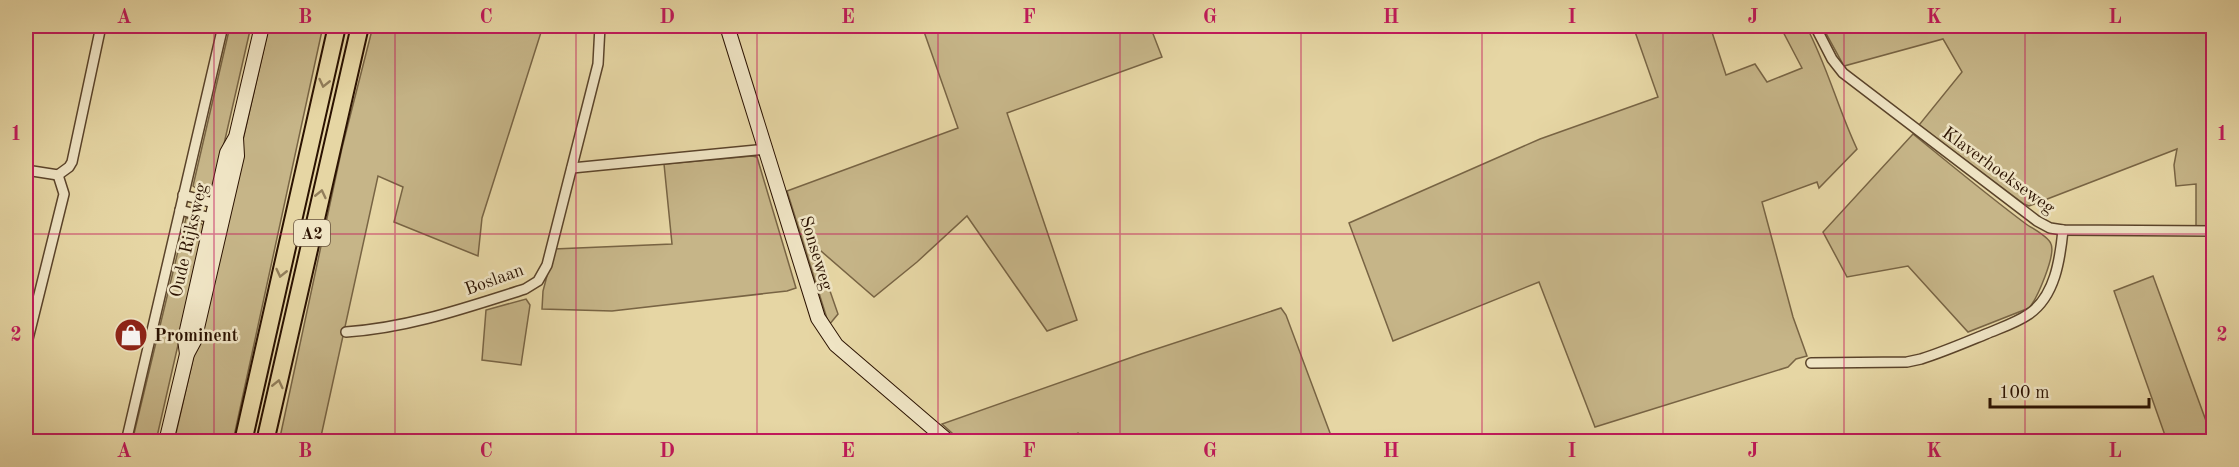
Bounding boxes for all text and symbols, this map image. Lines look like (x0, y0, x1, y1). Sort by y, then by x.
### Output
text: A (116, 8, 132, 28)
text: B (298, 8, 312, 28)
text: C (479, 8, 493, 28)
text: D (659, 8, 675, 28)
text: E (841, 8, 855, 28)
text: F (1022, 8, 1036, 28)
text: G (1203, 8, 1217, 28)
text: H (1383, 8, 1399, 28)
text: I (1568, 8, 1576, 28)
text: J (1748, 8, 1759, 28)
text: K (1926, 8, 1942, 28)
text: L (2108, 8, 2122, 28)
one-way arrow (319, 77, 332, 87)
street label: Klaverhoekseweg (1939, 124, 2058, 218)
text: 1 (10, 125, 22, 145)
text: 1 (2216, 125, 2228, 145)
street label: Oude Rijksweg (167, 181, 211, 299)
one-way arrow (314, 190, 327, 200)
street label: Sonseweg (796, 214, 836, 293)
road number: A2 (294, 220, 330, 246)
street label: Boslaan (462, 261, 527, 299)
one-way arrow (276, 267, 289, 277)
shop icon: Prominent (113, 317, 149, 353)
text: 2 (10, 326, 22, 346)
text: 2 (2216, 326, 2228, 346)
place label: Prominent (154, 327, 239, 345)
scale bar (1990, 371, 2149, 409)
one-way arrow (271, 380, 284, 390)
text: 100 m (1999, 384, 2050, 402)
text: A (116, 442, 132, 462)
text: B (298, 442, 312, 462)
text: C (479, 442, 493, 462)
text: D (659, 442, 675, 462)
text: E (841, 442, 855, 462)
text: F (1022, 442, 1036, 462)
text: G (1203, 442, 1217, 462)
text: H (1383, 442, 1399, 462)
text: I (1568, 442, 1576, 462)
text: J (1748, 442, 1759, 462)
text: K (1926, 442, 1942, 462)
text: L (2108, 442, 2122, 462)

